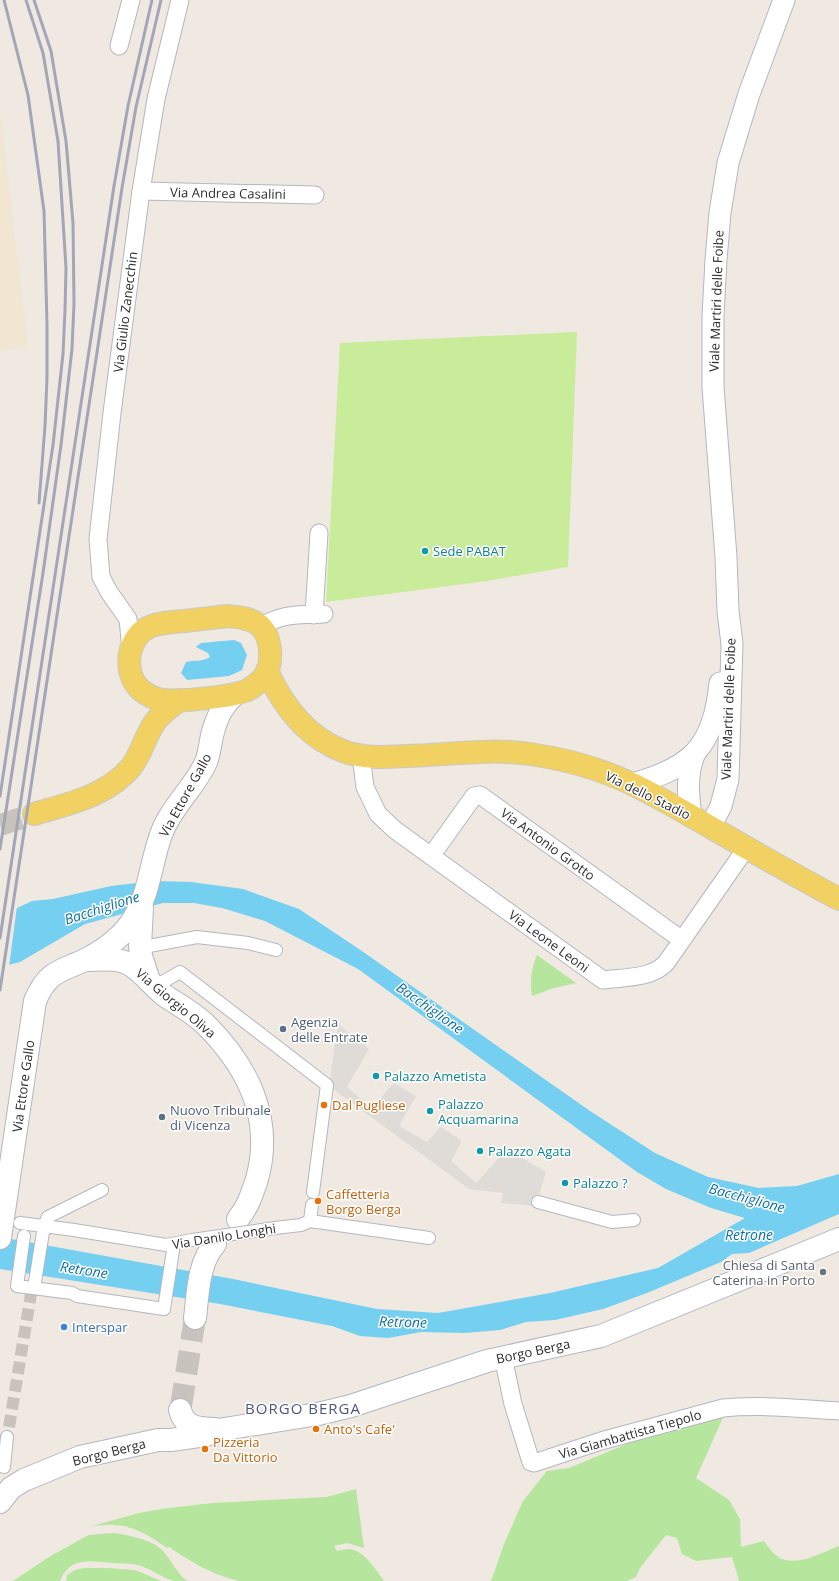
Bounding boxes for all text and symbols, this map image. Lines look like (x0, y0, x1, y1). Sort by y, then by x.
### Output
street label: Via Andrea Casalini (170, 183, 286, 203)
street label: Viale Martiri delle Foibe (705, 230, 727, 372)
street label: Via Giulio Zanecchin (109, 250, 141, 374)
place label: Sede PABAT (433, 542, 507, 560)
marker: Sede PABAT (420, 546, 430, 556)
street label: Viale Martiri delle Foibe (717, 638, 739, 780)
street label: Via Ettore Gallo (155, 750, 215, 840)
street label: Via dello Stadio (602, 767, 694, 823)
street label: Via Antonio Grotto (497, 804, 599, 884)
water label: Bacchiglione (62, 886, 142, 929)
street label: Via Leone Leoni (505, 906, 593, 976)
street label: Via Giorgio Oliva (132, 964, 220, 1042)
water label: Bacchiglione (393, 977, 468, 1038)
place label: Agenzia delle Entrate (291, 1013, 368, 1046)
marker: Agenzia delle Entrate (278, 1024, 288, 1034)
street label: Via Ettore Gallo (8, 1039, 38, 1133)
place label: Palazzo Ametista (384, 1067, 486, 1085)
marker: Palazzo Ametista (371, 1071, 381, 1081)
place label: Palazzo Acquamarina (438, 1095, 519, 1128)
place label: Dal Pugliese (332, 1096, 406, 1114)
marker: Dal Pugliese (319, 1100, 329, 1110)
place label: Nuovo Tribunale di Vicenza (170, 1101, 271, 1134)
marker: Palazzo Acquamarina (425, 1106, 435, 1116)
marker: Nuovo Tribunale di Vicenza (157, 1112, 167, 1122)
place label: Palazzo Agata (488, 1142, 571, 1160)
marker: Palazzo Agata (475, 1146, 485, 1156)
place label: Palazzo ? (573, 1174, 628, 1192)
marker: Palazzo ? (560, 1178, 570, 1188)
water label: Bacchiglione (707, 1178, 787, 1217)
place label: Caffetteria Borgo Berga (326, 1185, 401, 1218)
marker: Caffetteria Borgo Berga (313, 1196, 323, 1206)
street label: Via Danilo Longhi (171, 1219, 277, 1253)
water label: Retrone (725, 1225, 773, 1244)
water label: Retrone (59, 1256, 109, 1283)
place label: Chiesa di Santa Caterina in Porto (712, 1256, 815, 1289)
marker: Chiesa di Santa Caterina in Porto (818, 1267, 828, 1277)
water label: Retrone (379, 1311, 427, 1332)
place label: Interspar (72, 1318, 128, 1336)
marker: Interspar (59, 1322, 69, 1332)
street label: Borgo Berga (494, 1334, 572, 1368)
district label: BORGO BERGA (245, 1398, 361, 1418)
street label: Via Giambattista Tiepolo (557, 1405, 703, 1463)
place label: Anto's Cafe' (324, 1420, 395, 1438)
marker: Anto's Cafe' (311, 1424, 321, 1434)
place label: Pizzeria Da Vittorio (213, 1433, 278, 1466)
street label: Borgo Berga (70, 1434, 148, 1470)
marker: Pizzeria Da Vittorio (200, 1444, 210, 1454)

